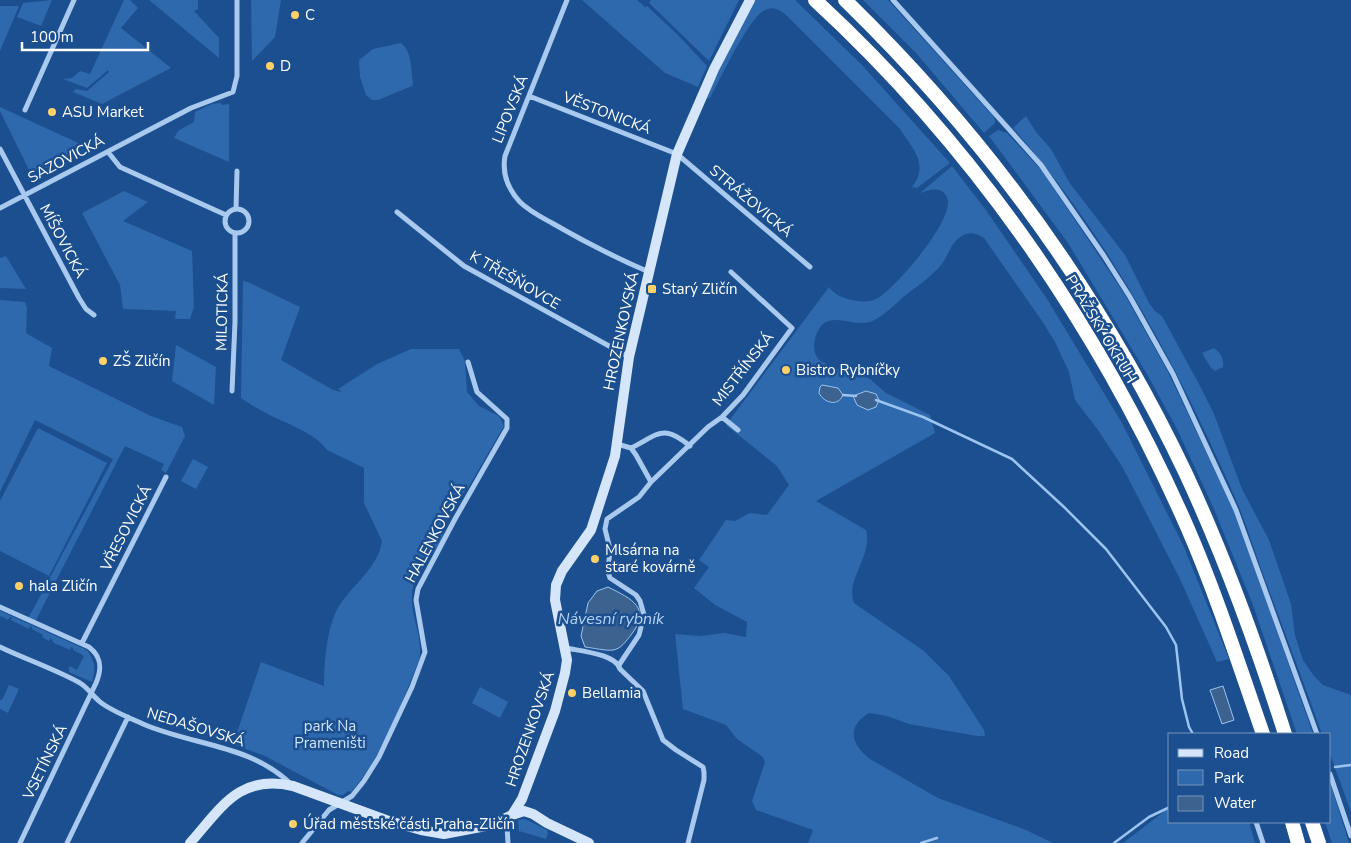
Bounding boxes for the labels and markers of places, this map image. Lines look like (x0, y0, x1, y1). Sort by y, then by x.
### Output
place label: C (305, 5, 315, 25)
marker: C (289, 9, 301, 21)
place label: D (280, 56, 291, 76)
marker: D (264, 60, 276, 72)
place label: ASU Market (62, 102, 144, 122)
marker: ASU Market (46, 106, 58, 118)
place label: Starý Zličín (662, 279, 737, 299)
marker: Starý Zličín (646, 283, 658, 295)
place label: ZŠ Zličín (113, 350, 171, 371)
marker: ZŠ Zličín (97, 355, 109, 367)
place label: Bistro Rybníčky (796, 360, 900, 380)
marker: Bistro Rybníčky (780, 364, 792, 376)
place label: Mlsárna na staré kovárně (605, 540, 695, 577)
marker: Mlsárna na staré kovárně (589, 553, 601, 565)
place label: hala Zličín (29, 576, 97, 596)
marker: hala Zličín (13, 580, 25, 592)
place label: Bellamia (582, 683, 641, 703)
marker: Bellamia (566, 687, 578, 699)
place label: Úřad městské části Praha-Zličín (303, 813, 515, 834)
marker: Úřad městské části Praha-Zličín (287, 818, 299, 830)

